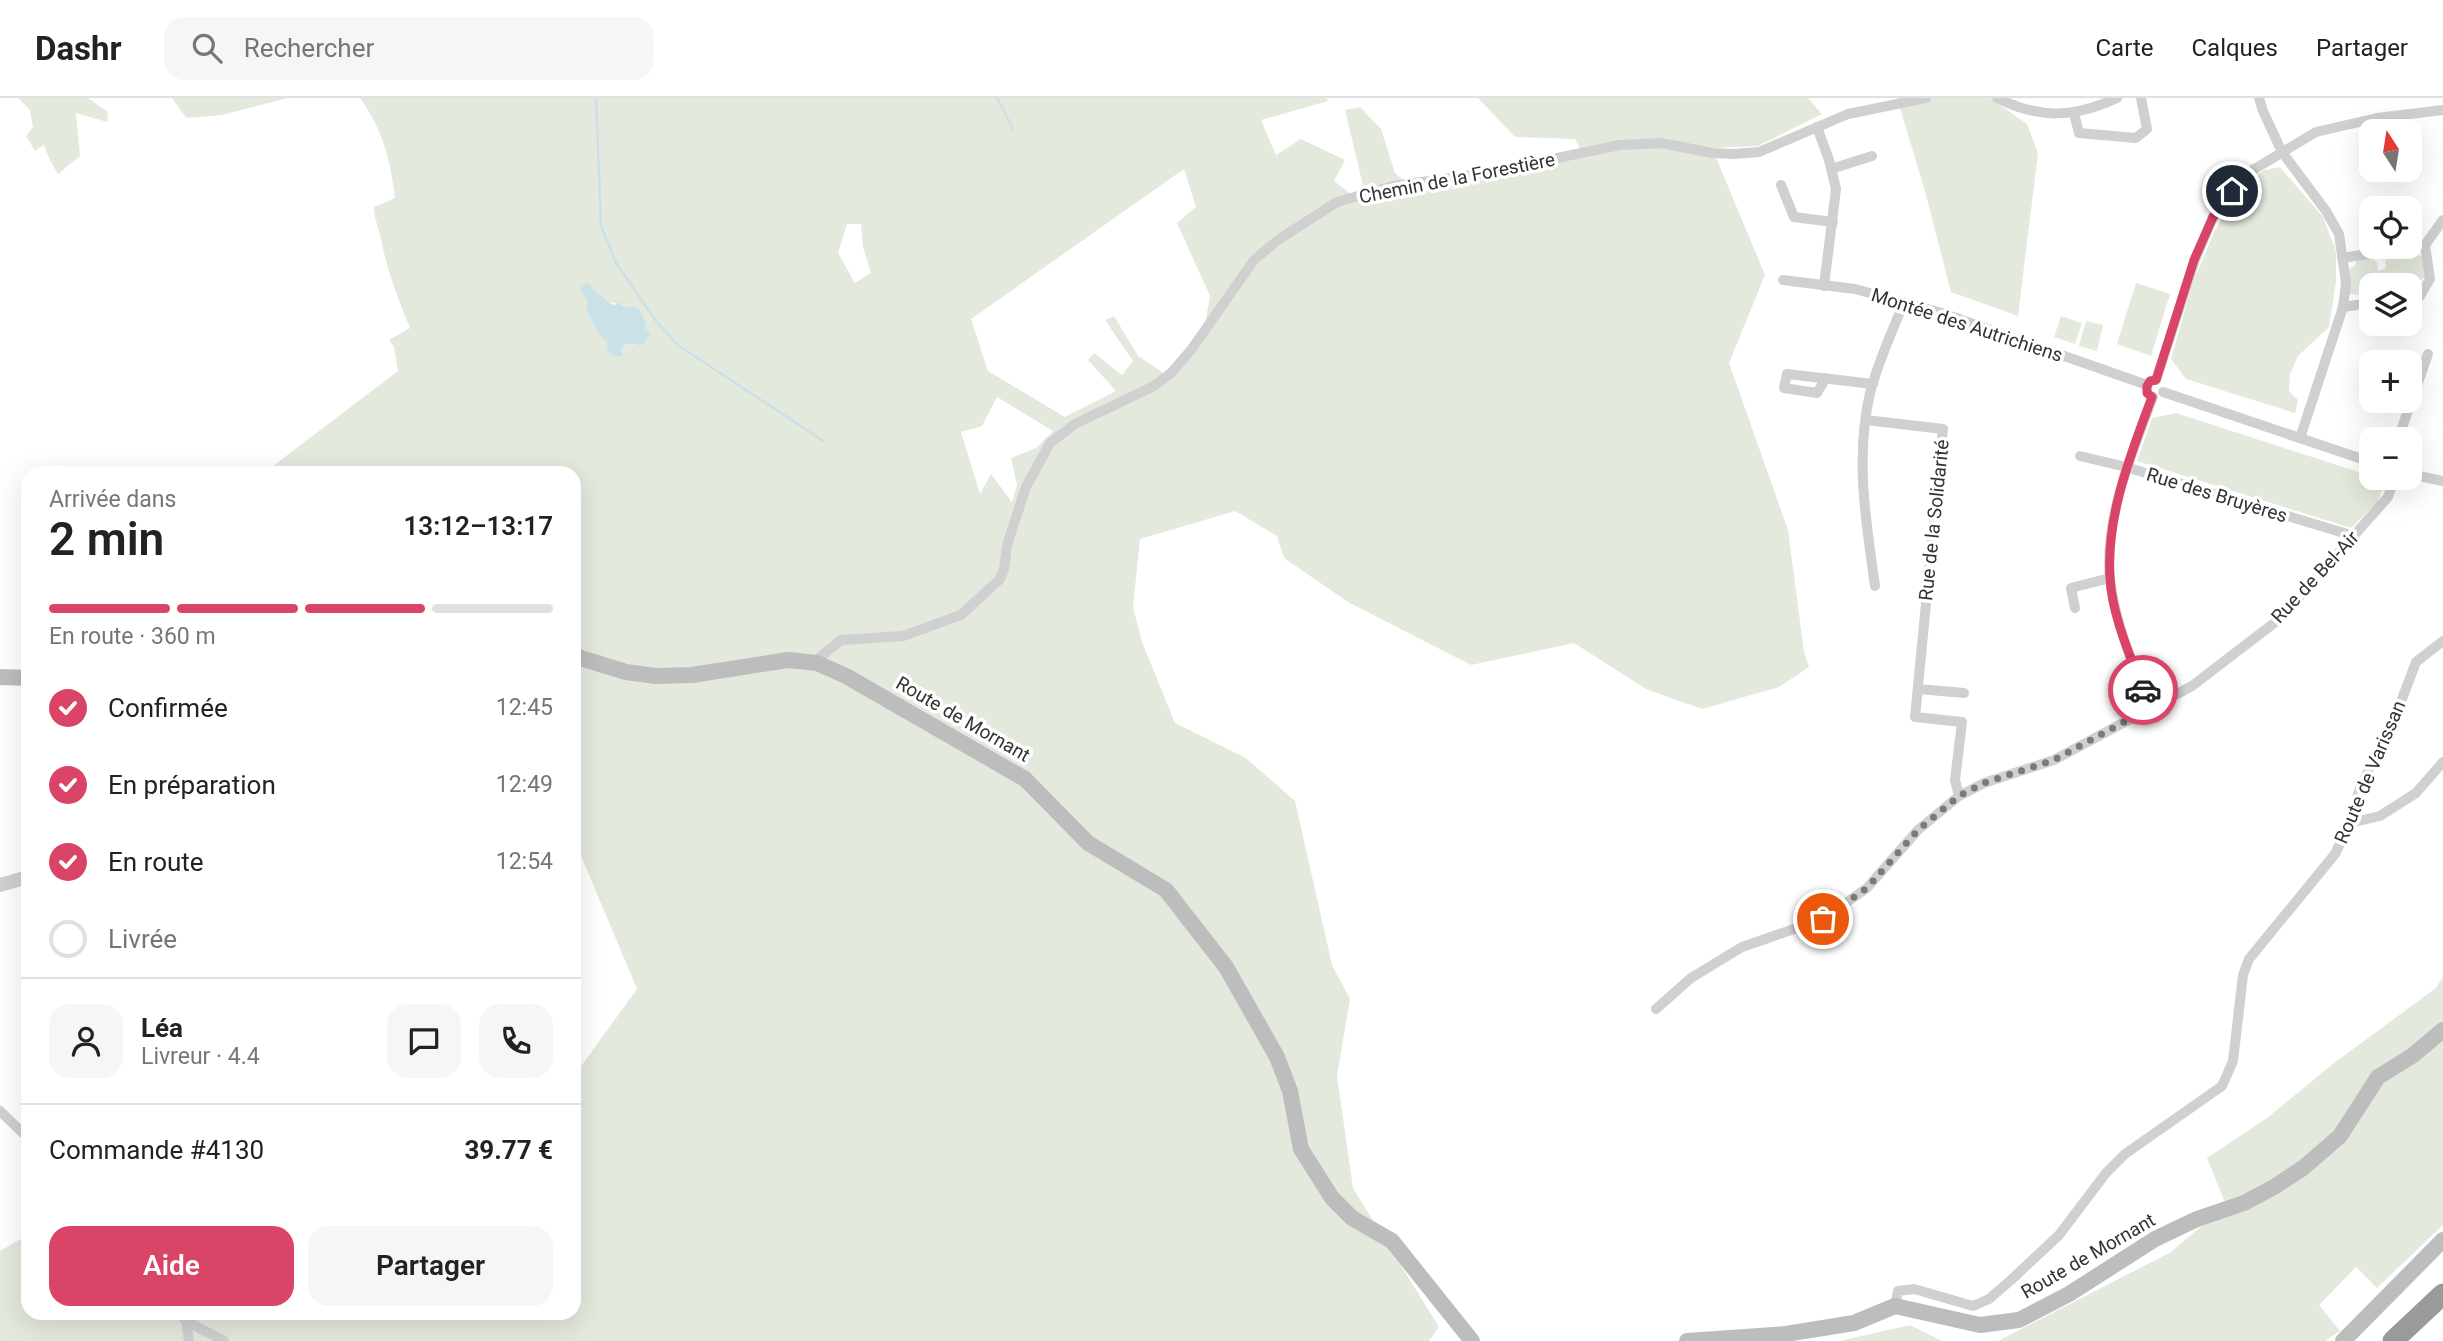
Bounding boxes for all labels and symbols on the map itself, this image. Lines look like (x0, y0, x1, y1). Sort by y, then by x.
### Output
north arrow (2359, 119, 2422, 182)
street label: Chemin de la Forestière (1357, 148, 1557, 208)
pin (2202, 161, 2262, 221)
street label: Montée des Autrichiens (1868, 283, 2066, 367)
street label: Rue de la Solidarité (1914, 438, 1954, 602)
street label: Rue des Bruyères (2144, 463, 2290, 527)
street label: Rue de Bel-Air (2266, 526, 2364, 628)
courier (2108, 655, 2178, 725)
street label: Route de Mornant (892, 671, 1034, 767)
street label: Route de Varissan (2330, 697, 2410, 847)
pin (1793, 889, 1853, 949)
street label: Route de Mornant (2017, 1208, 2159, 1304)

